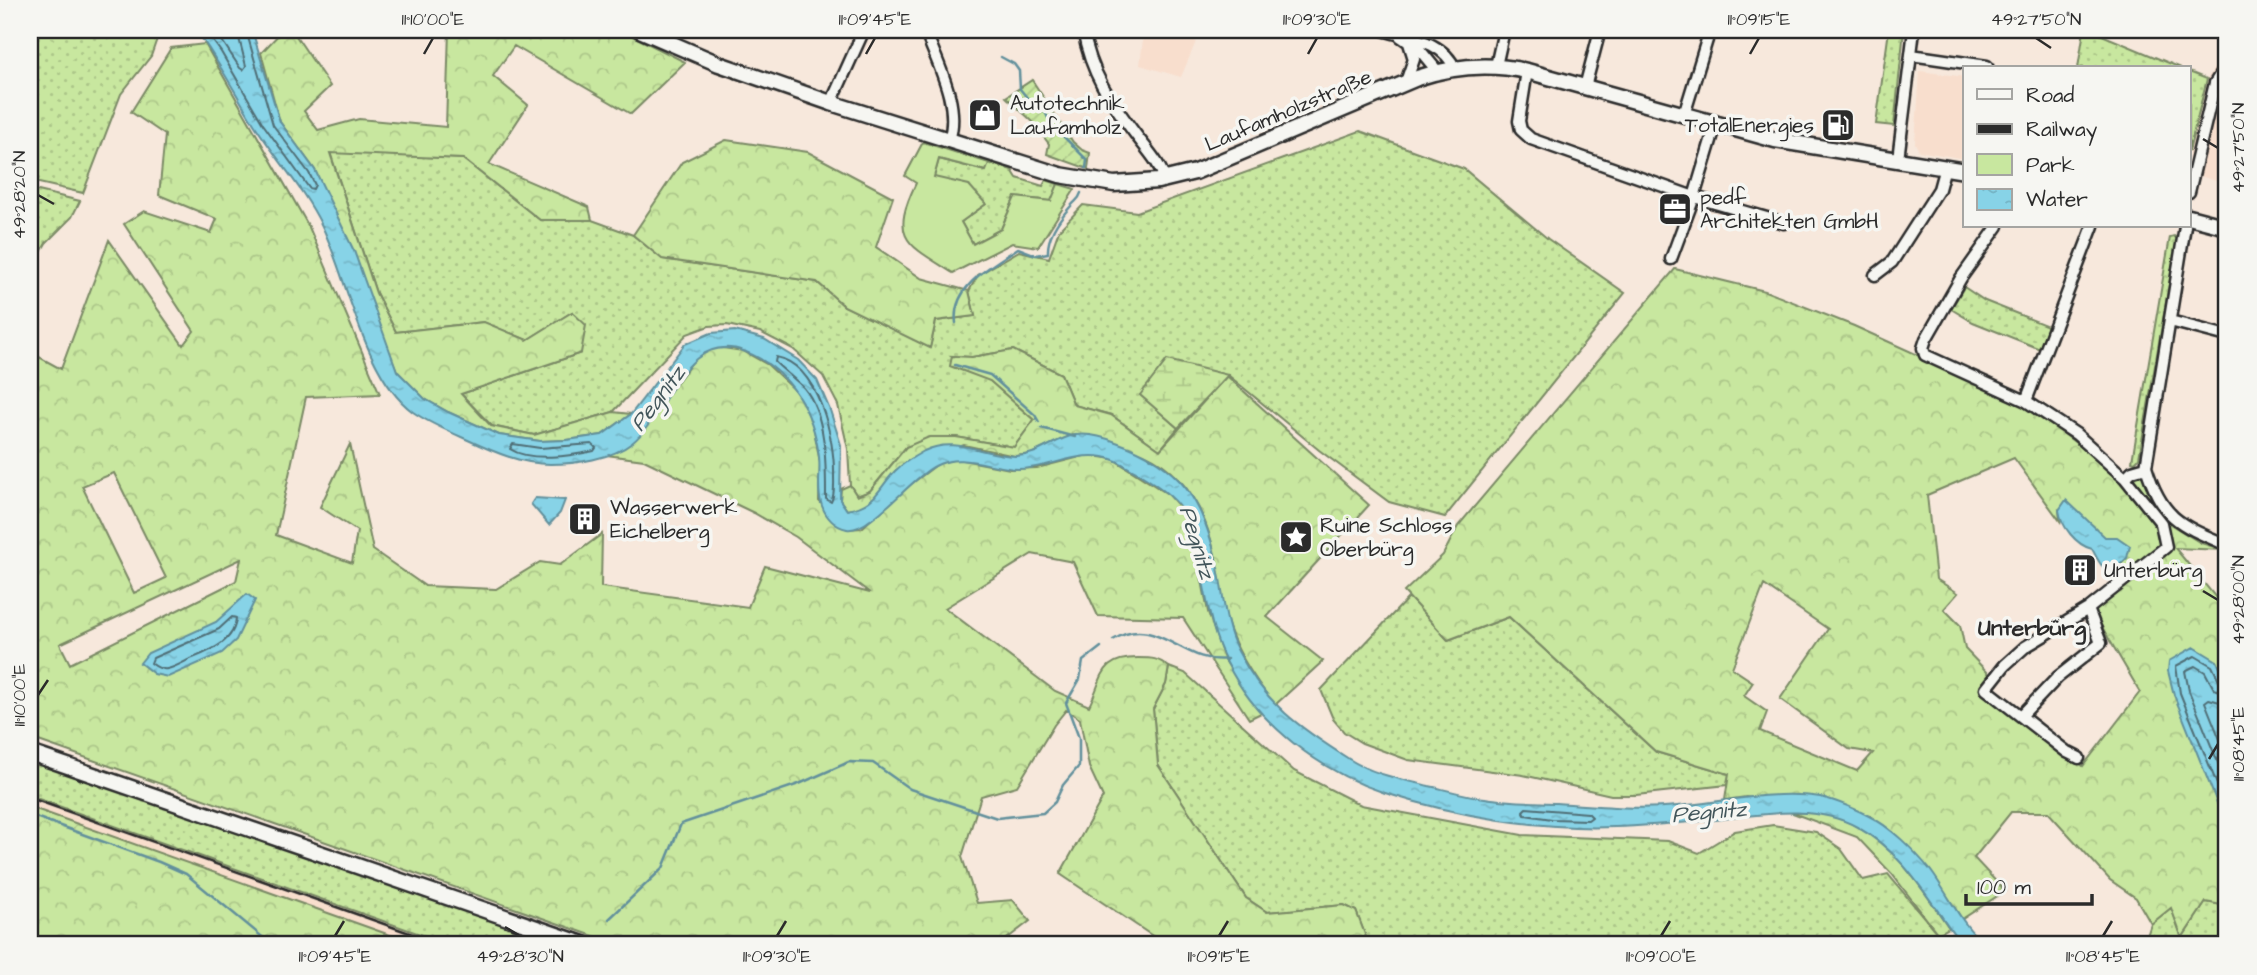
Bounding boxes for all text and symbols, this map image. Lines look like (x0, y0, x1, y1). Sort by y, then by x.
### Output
text: 11°10'00"E (402, 7, 465, 32)
text: 11°09'45"E (839, 7, 912, 32)
text: 11°09'30"E (1283, 7, 1352, 32)
text: 11°09'15"E (1727, 7, 1791, 32)
text: 49°27'50"N (1991, 7, 2081, 32)
street label: Laufamholzstraße (1200, 62, 1376, 159)
legend (1963, 66, 2190, 228)
text: Road (2026, 81, 2074, 110)
place label: Autotechnik Laufamholz (1010, 89, 1125, 142)
shop icon: Autotechnik Laufamholz (966, 96, 1004, 134)
text: 49°27'50"N (2226, 103, 2251, 193)
fuel station icon: TotalEnergies (1819, 106, 1857, 144)
place label: TotalEnergies (1685, 111, 1814, 142)
text: Railway (2026, 115, 2098, 146)
text: 49°28'20"N (7, 151, 32, 239)
text: Park (2026, 151, 2075, 180)
place label: pedf Architekten GmbH (1700, 183, 1879, 236)
text: Water (2026, 185, 2088, 214)
office icon: pedf Architekten GmbH (1656, 190, 1694, 228)
water label: Pegnitz (623, 358, 695, 439)
place label: Wasserwerk Eichelberg (610, 493, 737, 548)
building icon: Wasserwerk Eichelberg (566, 500, 604, 538)
water label: Pegnitz (1170, 502, 1224, 584)
place label: Ruine Schloss Oberbürg (1320, 511, 1452, 566)
place icon: Ruine Schloss Oberbürg (1277, 518, 1315, 556)
building icon: Unterbürg (2061, 551, 2099, 589)
text: 49°28'00"N (2226, 555, 2251, 645)
place label: Unterbürg (2104, 556, 2203, 587)
district label: Unterbürg (1978, 612, 2086, 645)
text: 11°10'00"E (7, 663, 32, 726)
text: 11°08'45"E (2226, 706, 2251, 781)
water label: Pegnitz (1671, 793, 1749, 832)
scale bar (1966, 863, 2092, 907)
text: 100 m (1977, 873, 2032, 902)
text: 11°09'45"E (299, 944, 372, 969)
text: 49°28'30"N (476, 944, 564, 969)
text: 11°09'30"E (743, 944, 812, 969)
text: 11°09'15"E (1187, 944, 1251, 969)
text: 11°09'00"E (1626, 944, 1697, 969)
text: 11°08'45"E (2066, 944, 2141, 969)

